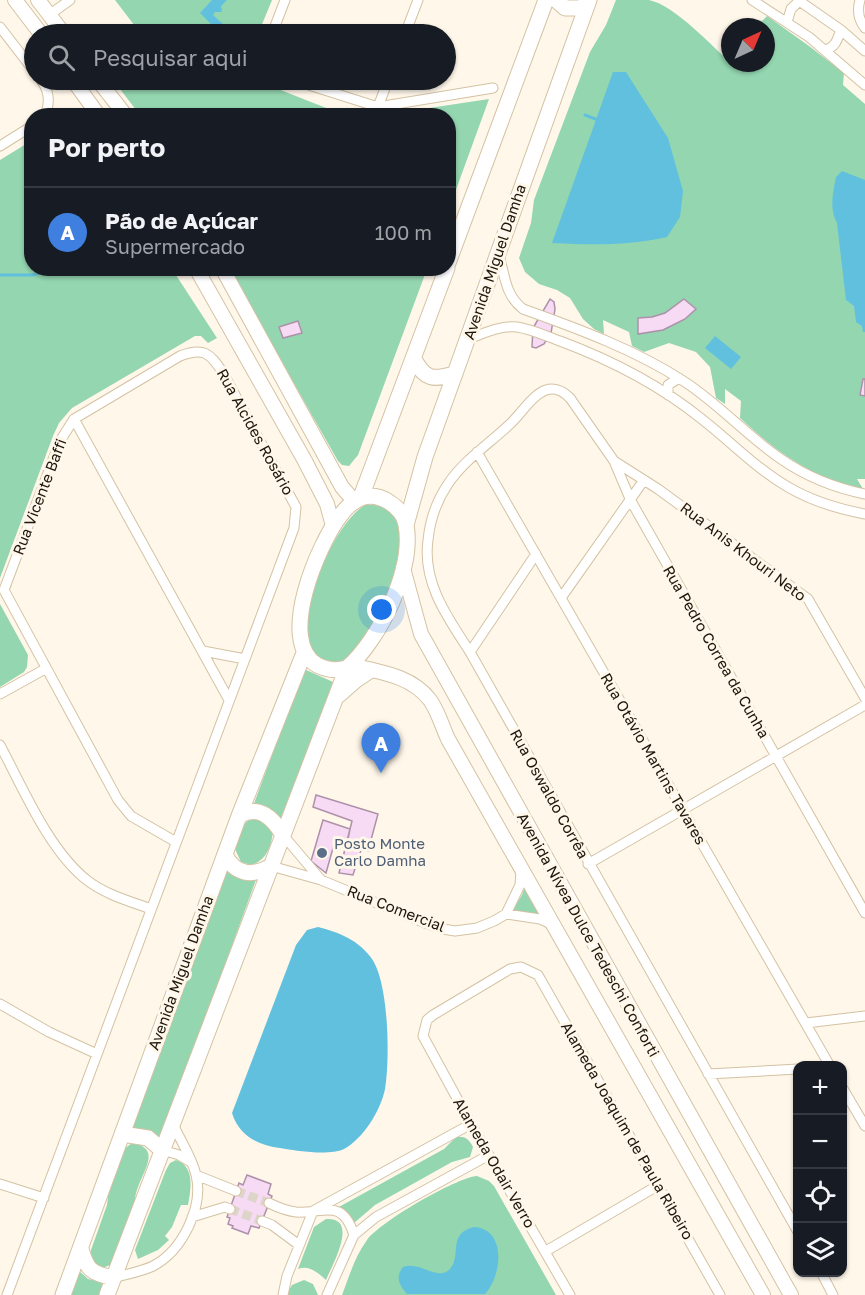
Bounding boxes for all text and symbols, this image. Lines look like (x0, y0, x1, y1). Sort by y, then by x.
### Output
north arrow (721, 18, 775, 72)
search box (24, 24, 456, 90)
icon: search (45, 41, 78, 74)
text: Pesquisar aqui (93, 44, 248, 71)
text: Por perto (48, 132, 165, 163)
street label: Avenida Miguel Damha (459, 182, 529, 342)
text: Pão de Açúcar (105, 207, 258, 234)
text: A (60, 220, 75, 244)
text: 100 m (375, 220, 432, 244)
text: Supermercado (105, 234, 245, 258)
street label: Rua Alcides Rosário (214, 365, 298, 498)
street label: Rua Vicente Baffi (9, 436, 70, 557)
street label: Rua Anis Khouri Neto (677, 498, 810, 604)
street label: Rua Pedro Correa da Cunha (660, 562, 774, 741)
your location (367, 595, 396, 624)
street label: Rua Otávio Martins Tavares (597, 670, 710, 847)
pin: A (362, 724, 400, 773)
street label: Rua Oswaldo Corrêa (507, 726, 593, 861)
street label: Avenida Nívea Dulce Tedeschi Conforti (514, 809, 664, 1060)
place label: Posto Monte Carlo Damha (334, 834, 426, 869)
marker: Posto Monte Carlo Damha (315, 846, 329, 860)
street label: Rua Comercial (345, 881, 448, 935)
street label: Avenida Miguel Damha (144, 893, 216, 1052)
street label: Alameda Joaquim de Paula Ribeiro (558, 1018, 698, 1243)
map controls (793, 1061, 847, 1277)
button: + (793, 1061, 847, 1115)
street label: Alameda Odair Verro (450, 1094, 539, 1231)
button: − (793, 1115, 847, 1169)
button: locate (793, 1169, 847, 1223)
button: layers (793, 1223, 847, 1277)

